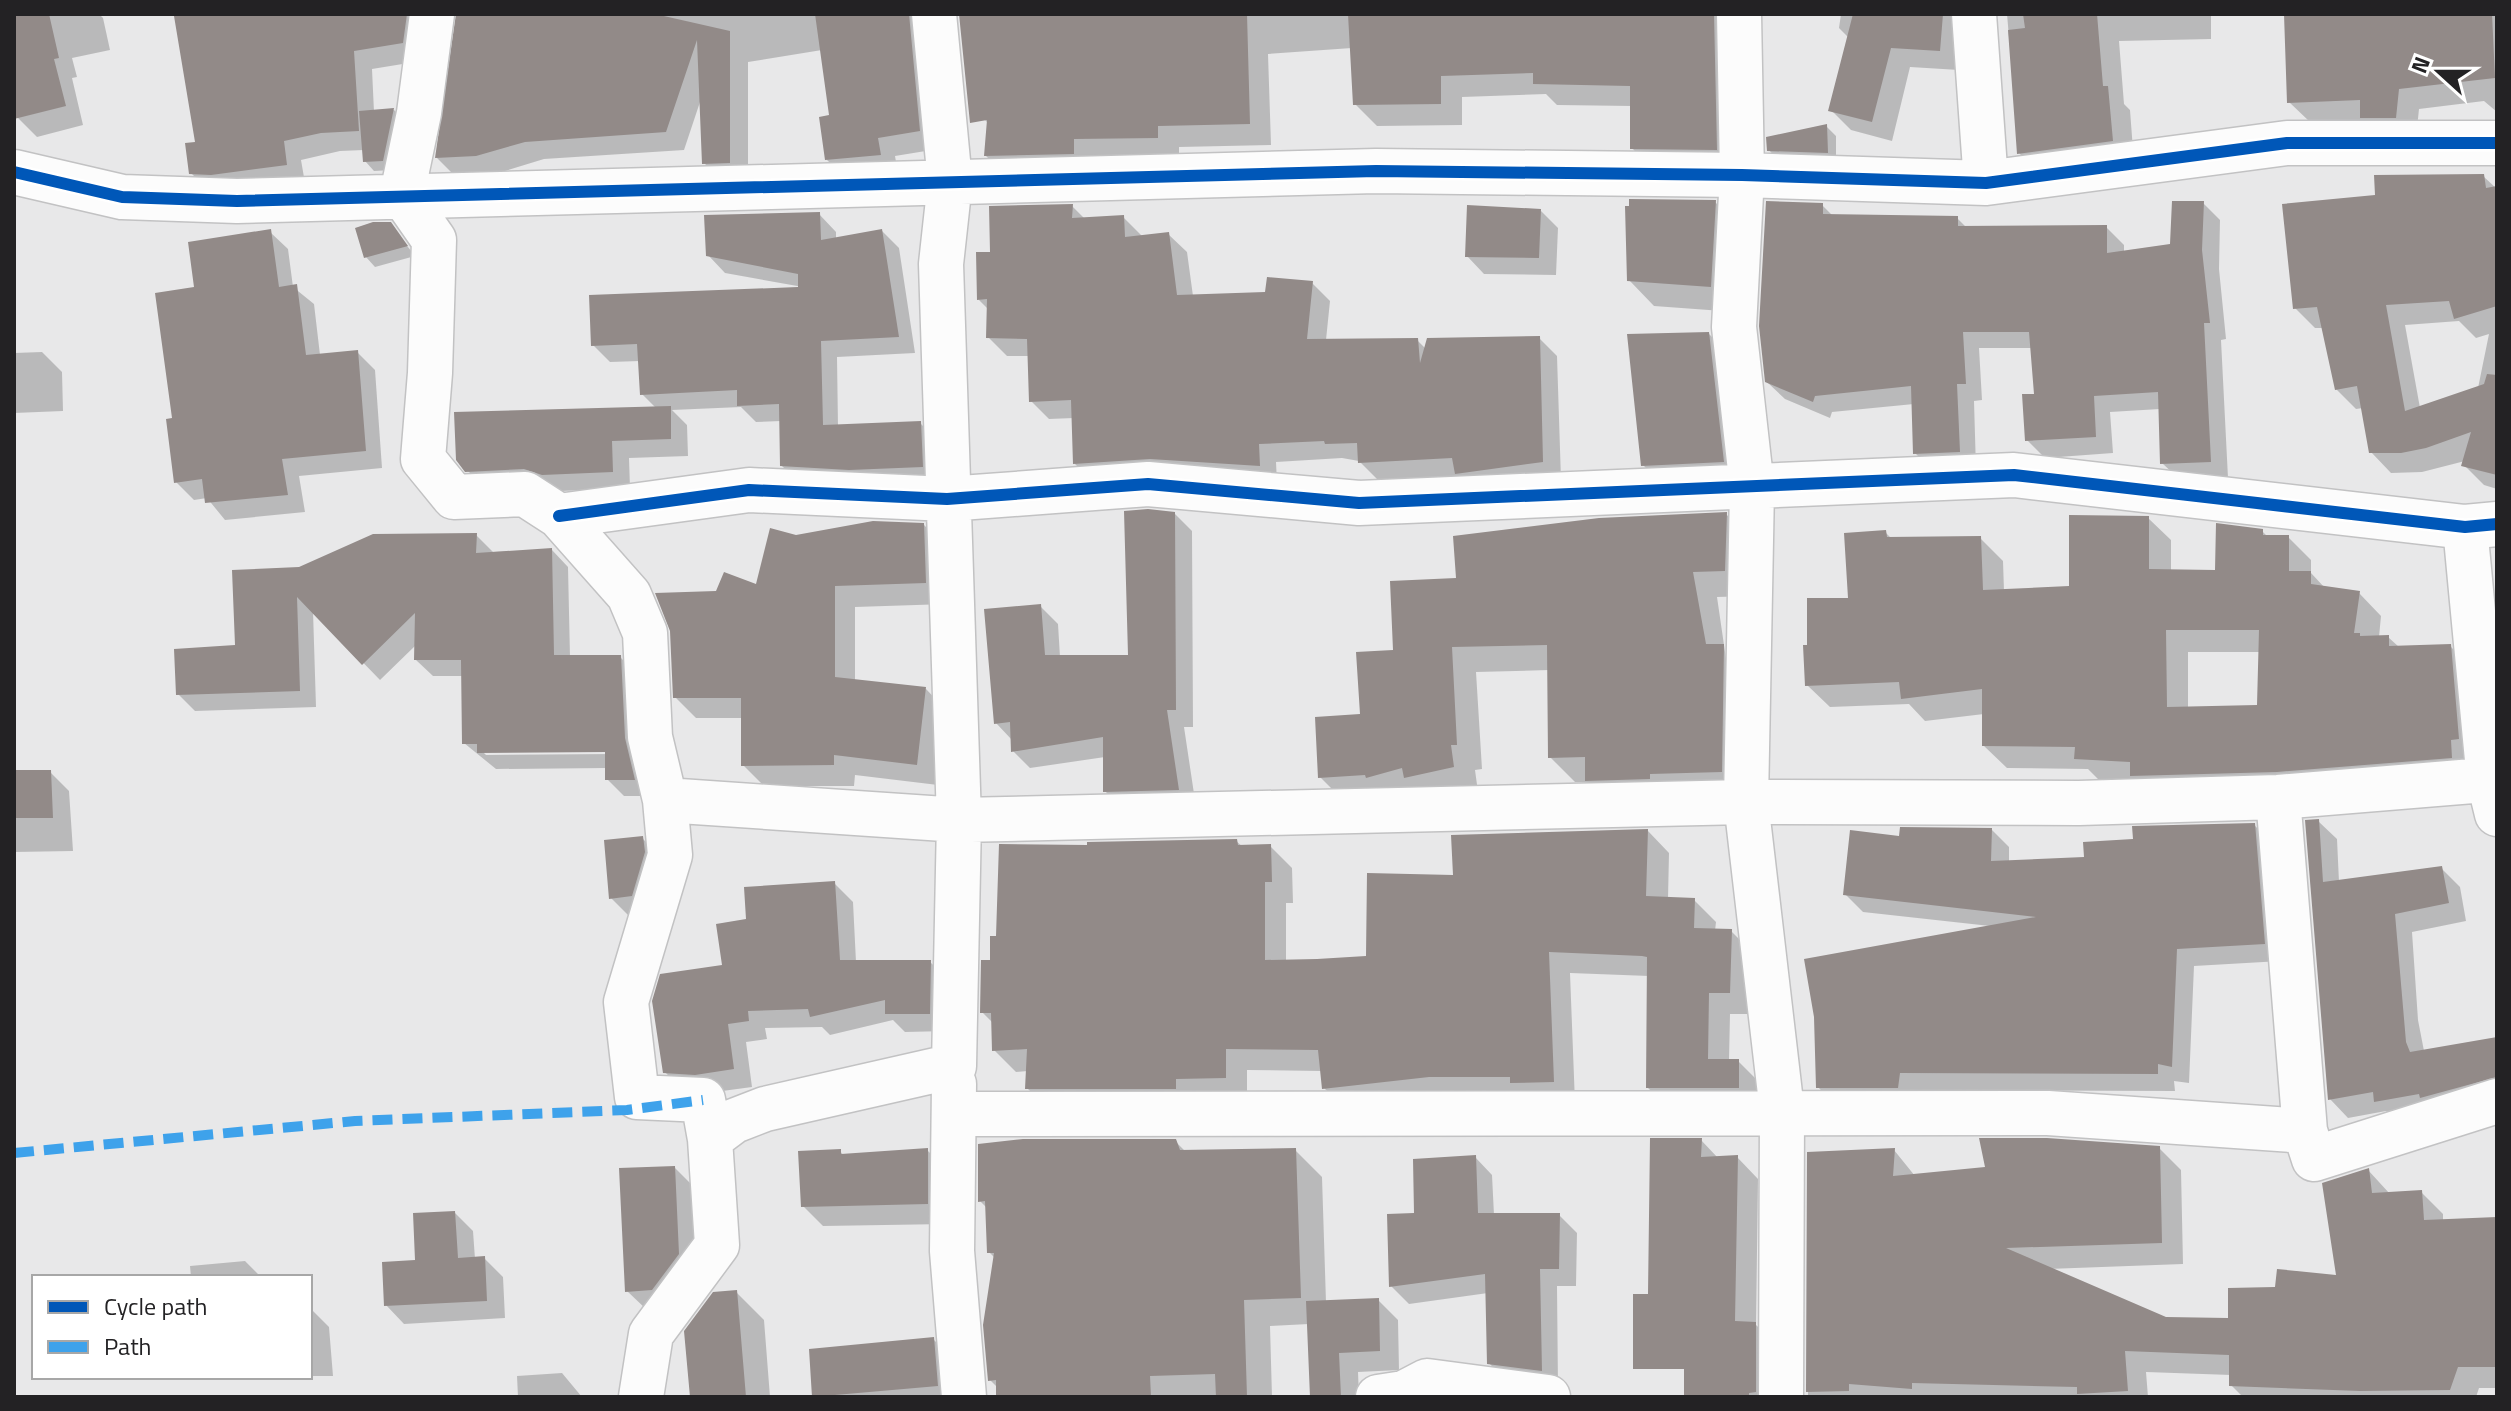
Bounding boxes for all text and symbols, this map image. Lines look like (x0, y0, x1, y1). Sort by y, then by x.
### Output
north arrow (2399, 32, 2479, 112)
text: N (2402, 52, 2439, 78)
legend (32, 1275, 312, 1379)
text: Cycle path (104, 1288, 207, 1324)
text: Path (104, 1328, 151, 1364)

